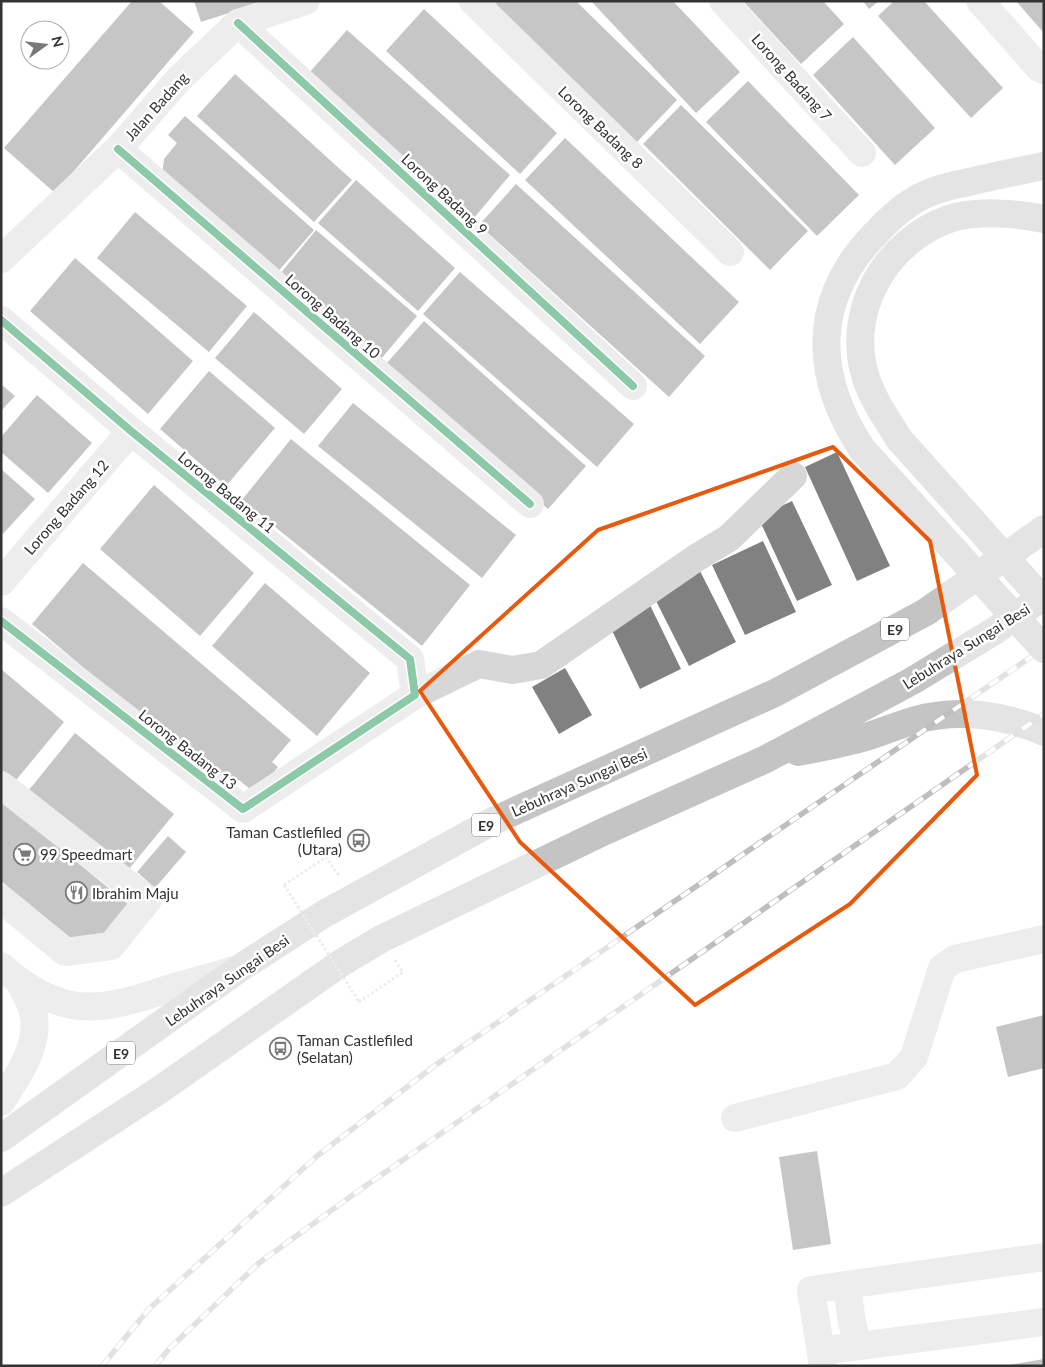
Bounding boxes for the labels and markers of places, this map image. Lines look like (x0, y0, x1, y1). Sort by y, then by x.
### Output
place label: Taman Castlefiled (Utara) (226, 823, 342, 858)
bus stop icon: Taman Castlefiled (Utara) (346, 829, 370, 853)
supermarket icon: 99 Speedmart (12, 842, 36, 866)
place label: 99 Speedmart (40, 845, 133, 863)
restaurant icon: Ibrahim Maju (64, 881, 88, 905)
place label: Ibrahim Maju (92, 884, 179, 902)
place label: Taman Castlefiled (Selatan) (297, 1031, 413, 1066)
bus stop icon: Taman Castlefiled (Selatan) (269, 1037, 293, 1061)

